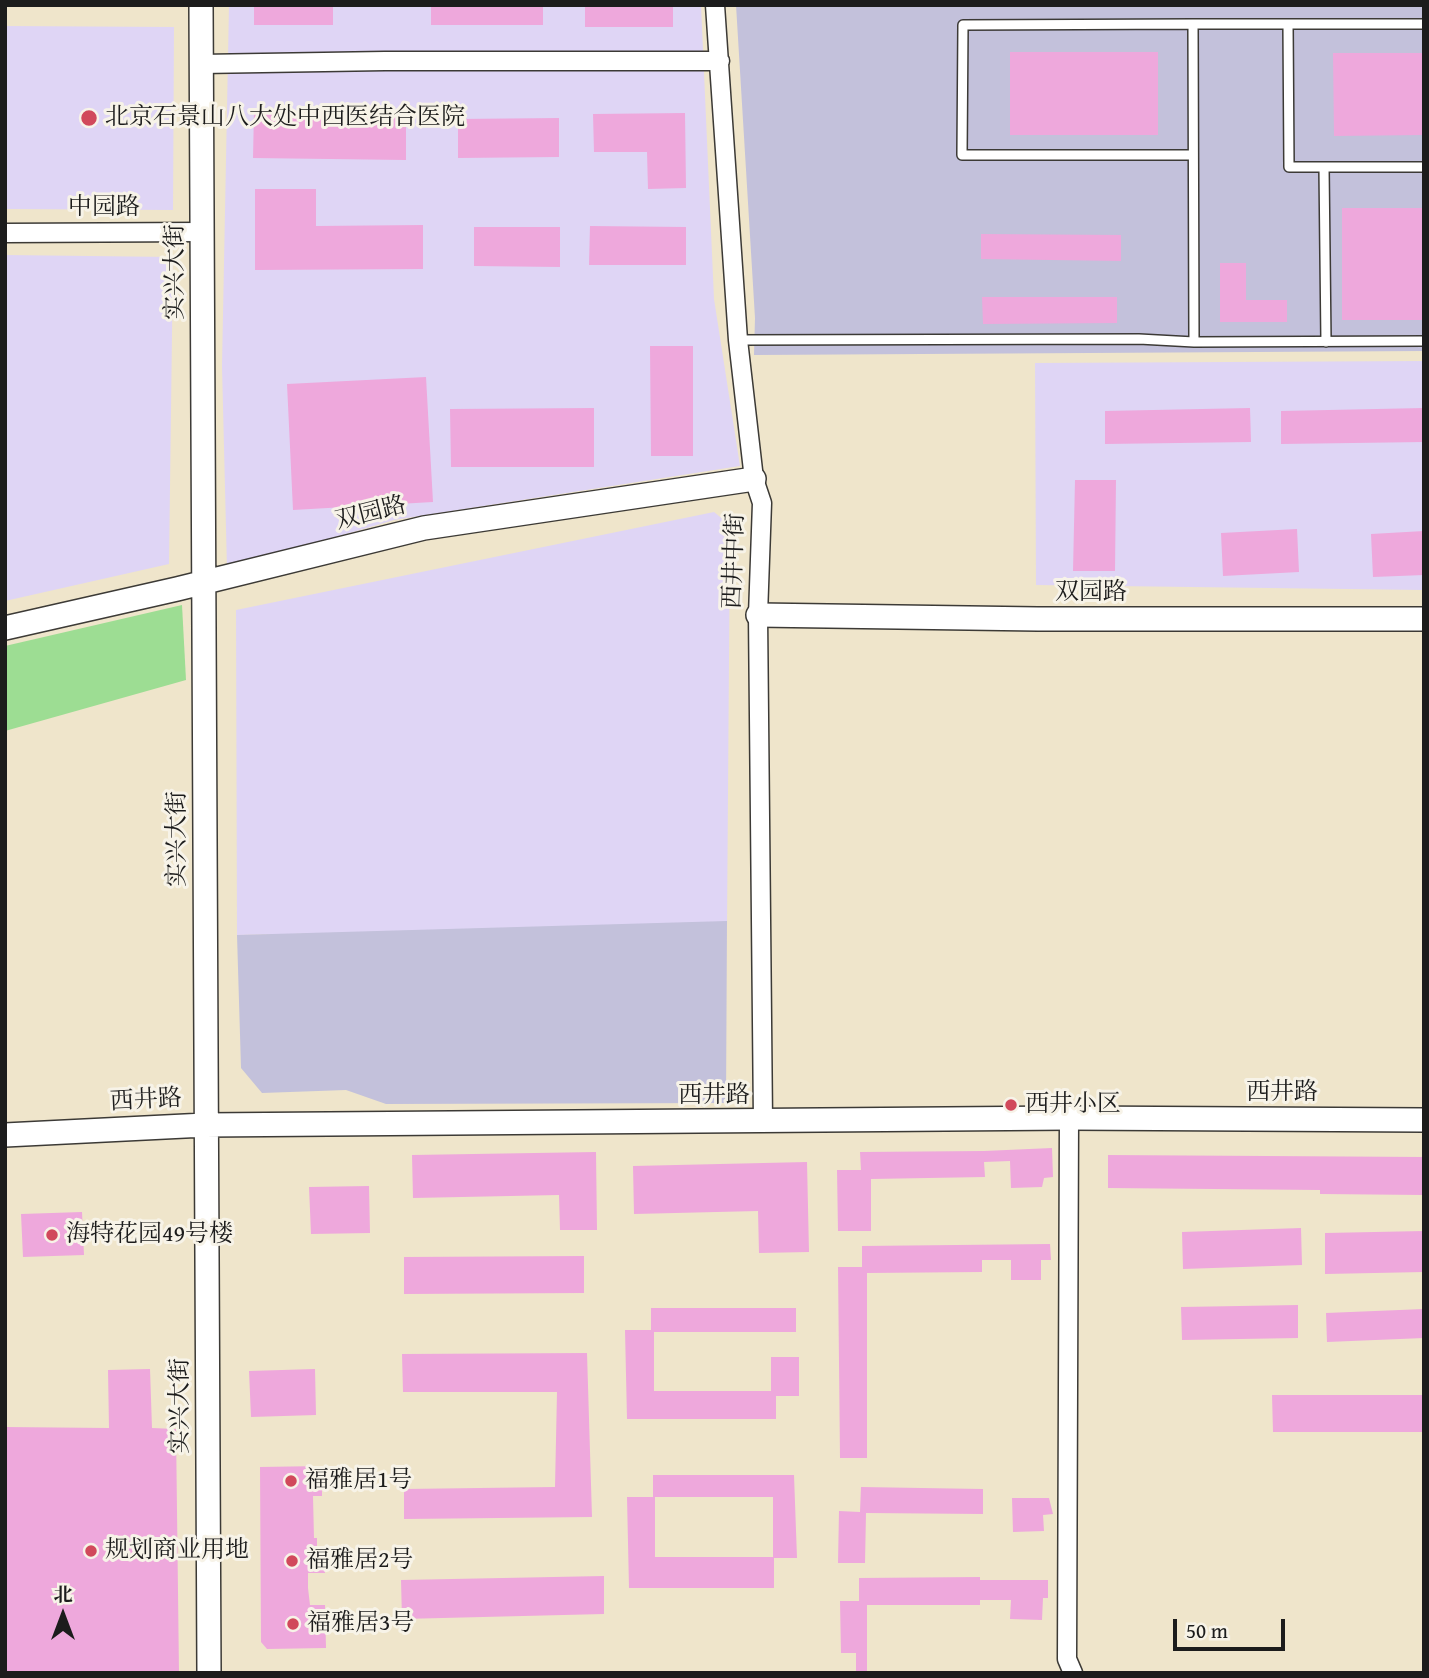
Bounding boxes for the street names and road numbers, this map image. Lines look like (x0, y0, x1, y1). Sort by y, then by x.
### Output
street label: 中园路 (68, 194, 140, 222)
street label: 实兴大街 (162, 224, 190, 320)
street label: 双园路 (333, 491, 409, 537)
street label: 西井中街 (719, 513, 751, 609)
street label: 双园路 (1055, 579, 1127, 607)
street label: 实兴大街 (164, 791, 192, 887)
street label: 西井路 (1246, 1079, 1318, 1107)
street label: 西井路 (678, 1082, 750, 1110)
street label: 西井路 (109, 1085, 183, 1117)
street label: 实兴大街 (167, 1358, 195, 1454)

